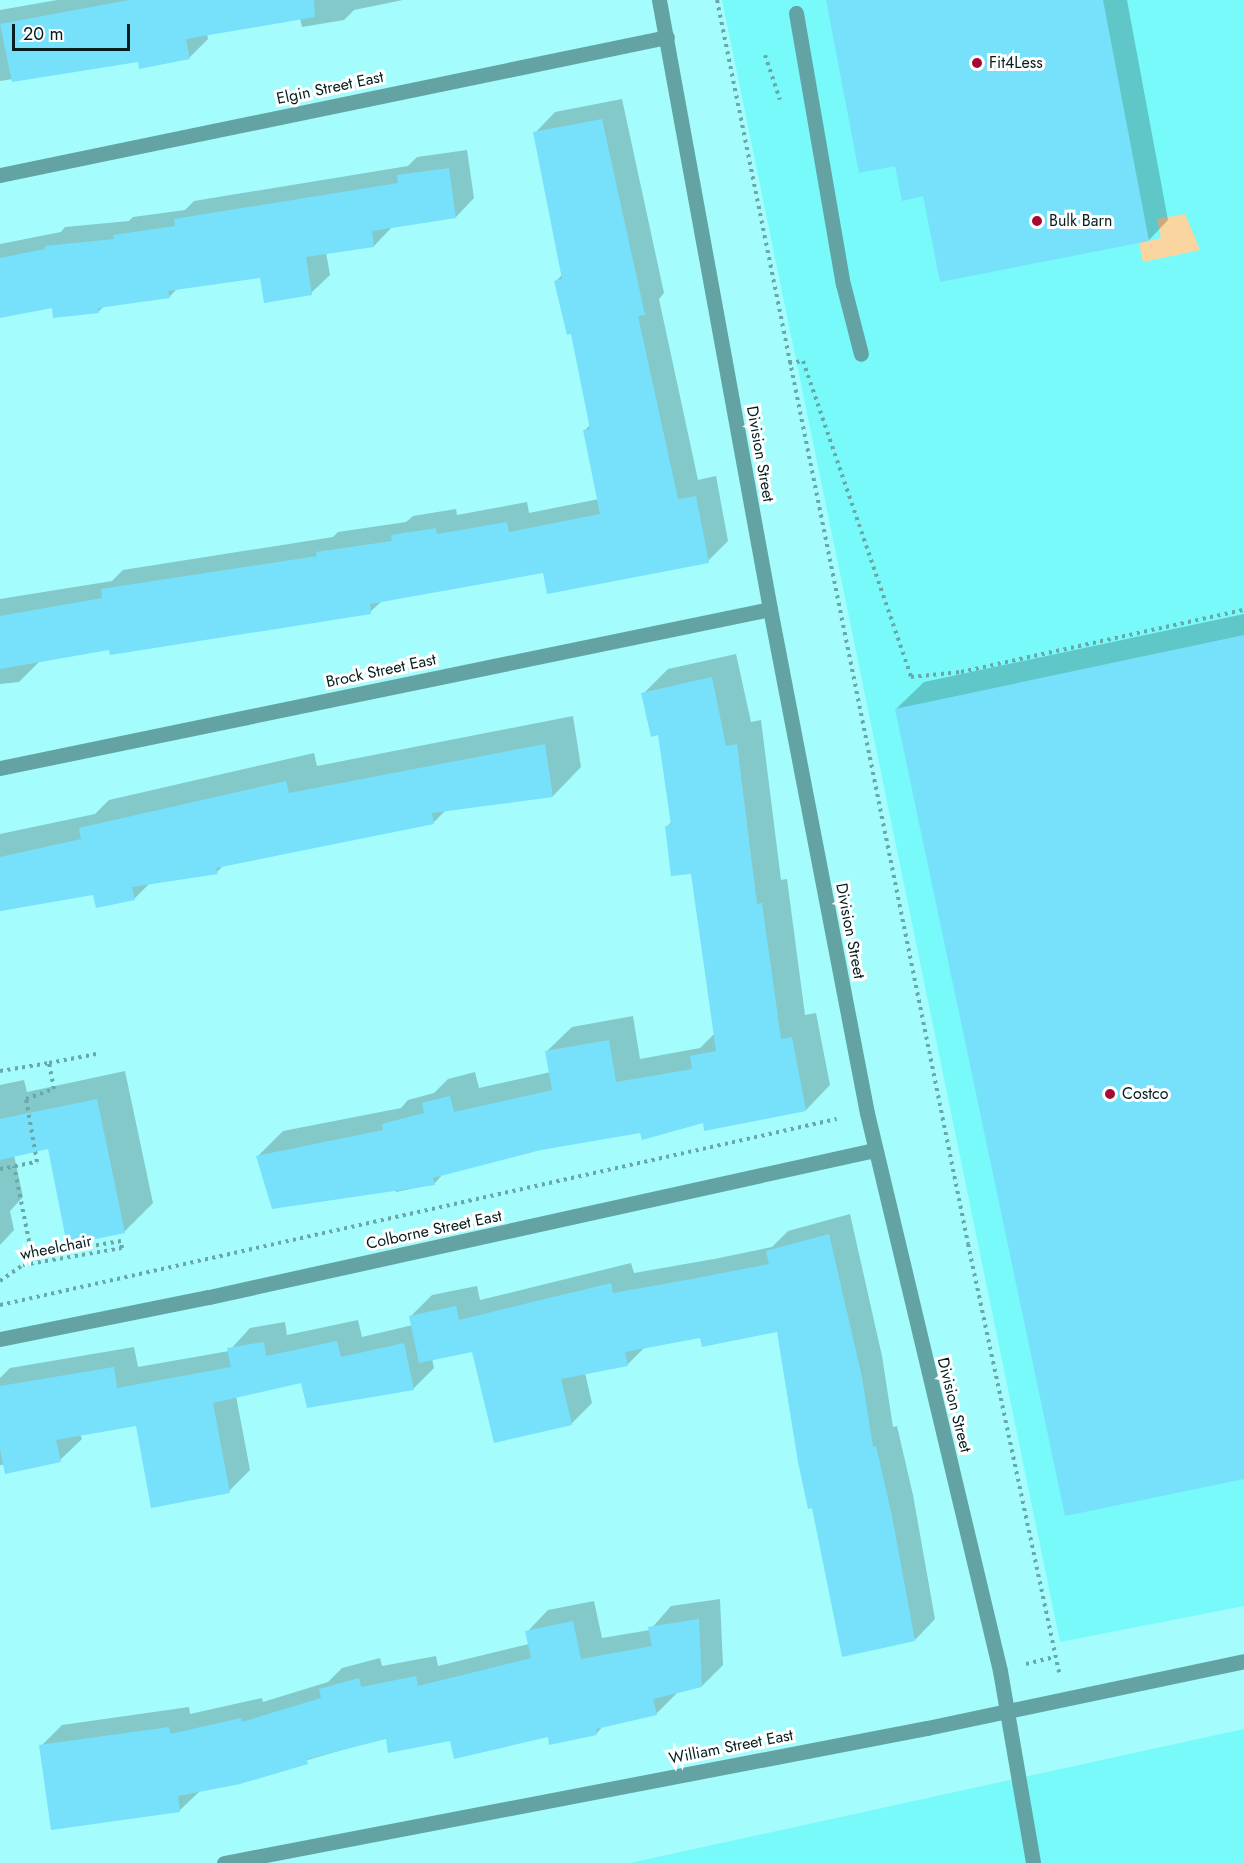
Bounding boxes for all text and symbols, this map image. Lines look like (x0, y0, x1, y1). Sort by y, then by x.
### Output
scale bar (15, 12, 134, 50)
text: 20 m (23, 21, 63, 47)
place label: Fit4Less (989, 53, 1043, 73)
marker: Fit4Less (970, 56, 984, 70)
street label: Elgin Street East (275, 67, 385, 109)
place label: Bulk Barn (1049, 211, 1112, 231)
marker: Bulk Barn (1030, 214, 1044, 228)
street label: Division Street (742, 405, 778, 503)
street label: Brock Street East (324, 650, 438, 692)
street label: Division Street (831, 882, 869, 980)
place label: Costco (1122, 1084, 1168, 1104)
marker: Costco (1103, 1087, 1117, 1101)
street label: Colborne Street East (365, 1206, 503, 1254)
street label: wheelchair (18, 1232, 94, 1264)
street label: Division Street (933, 1356, 975, 1454)
street label: William Street East (667, 1726, 795, 1768)

